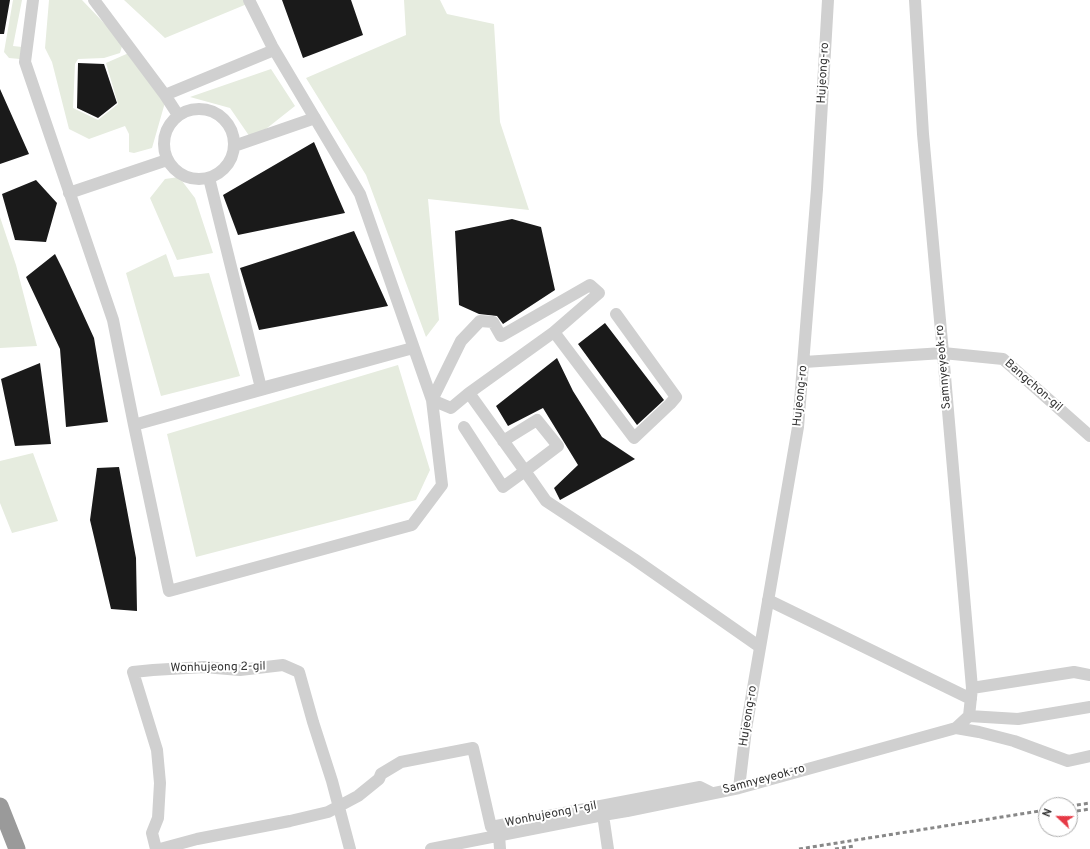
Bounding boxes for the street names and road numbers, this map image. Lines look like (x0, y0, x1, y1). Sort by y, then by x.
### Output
street label: Hujeong-ro (815, 42, 833, 104)
street label: Samnyeyeok-ro (933, 324, 955, 410)
street label: Bangchon-gil (1001, 357, 1065, 415)
street label: Hujeong-ro (791, 365, 811, 427)
street label: Wonhujeong 2-gil (170, 660, 266, 676)
street label: Hujeong-ro (737, 685, 761, 747)
street label: Samnyeyeok-ro (721, 762, 807, 798)
street label: Wonhujeong 1-gil (504, 799, 598, 831)

